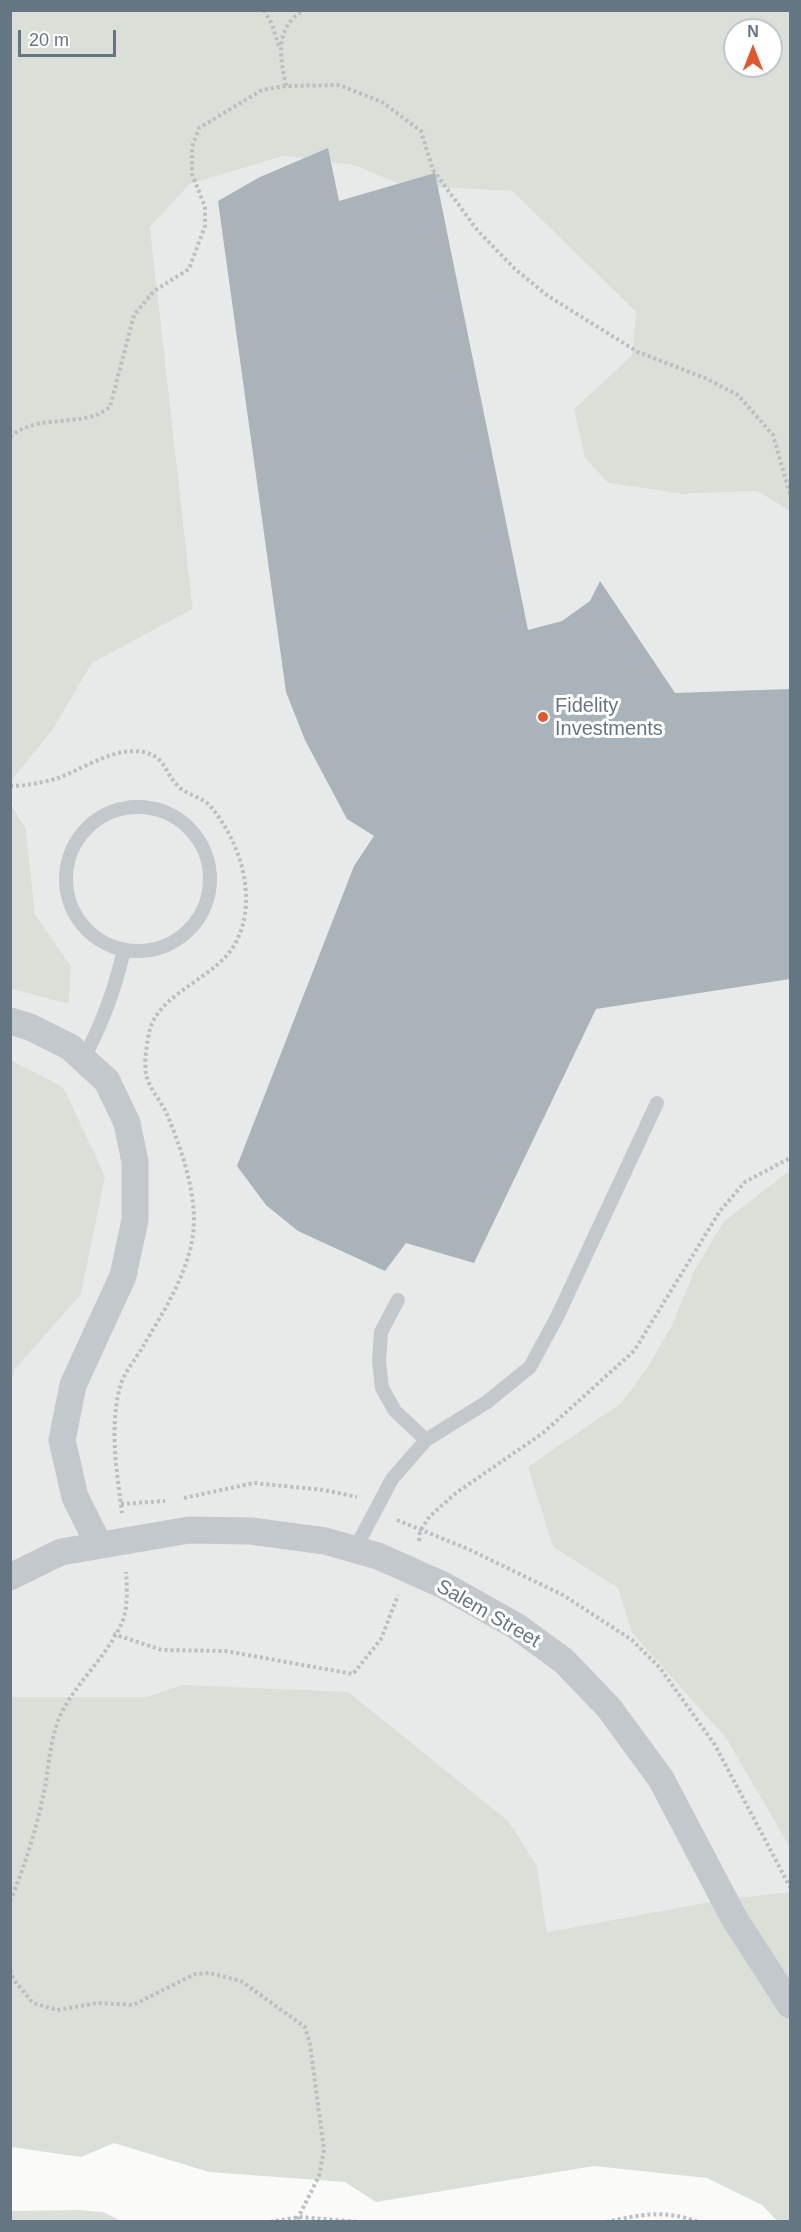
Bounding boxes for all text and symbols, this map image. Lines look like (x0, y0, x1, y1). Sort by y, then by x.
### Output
scale bar (21, 18, 118, 56)
north arrow (723, 18, 783, 78)
text: N (747, 23, 759, 40)
text: 20 m (29, 30, 69, 50)
place label: Fidelity Investments (555, 694, 663, 741)
marker: Fidelity Investments (536, 710, 550, 724)
street label: Salem Street (432, 1575, 544, 1653)

